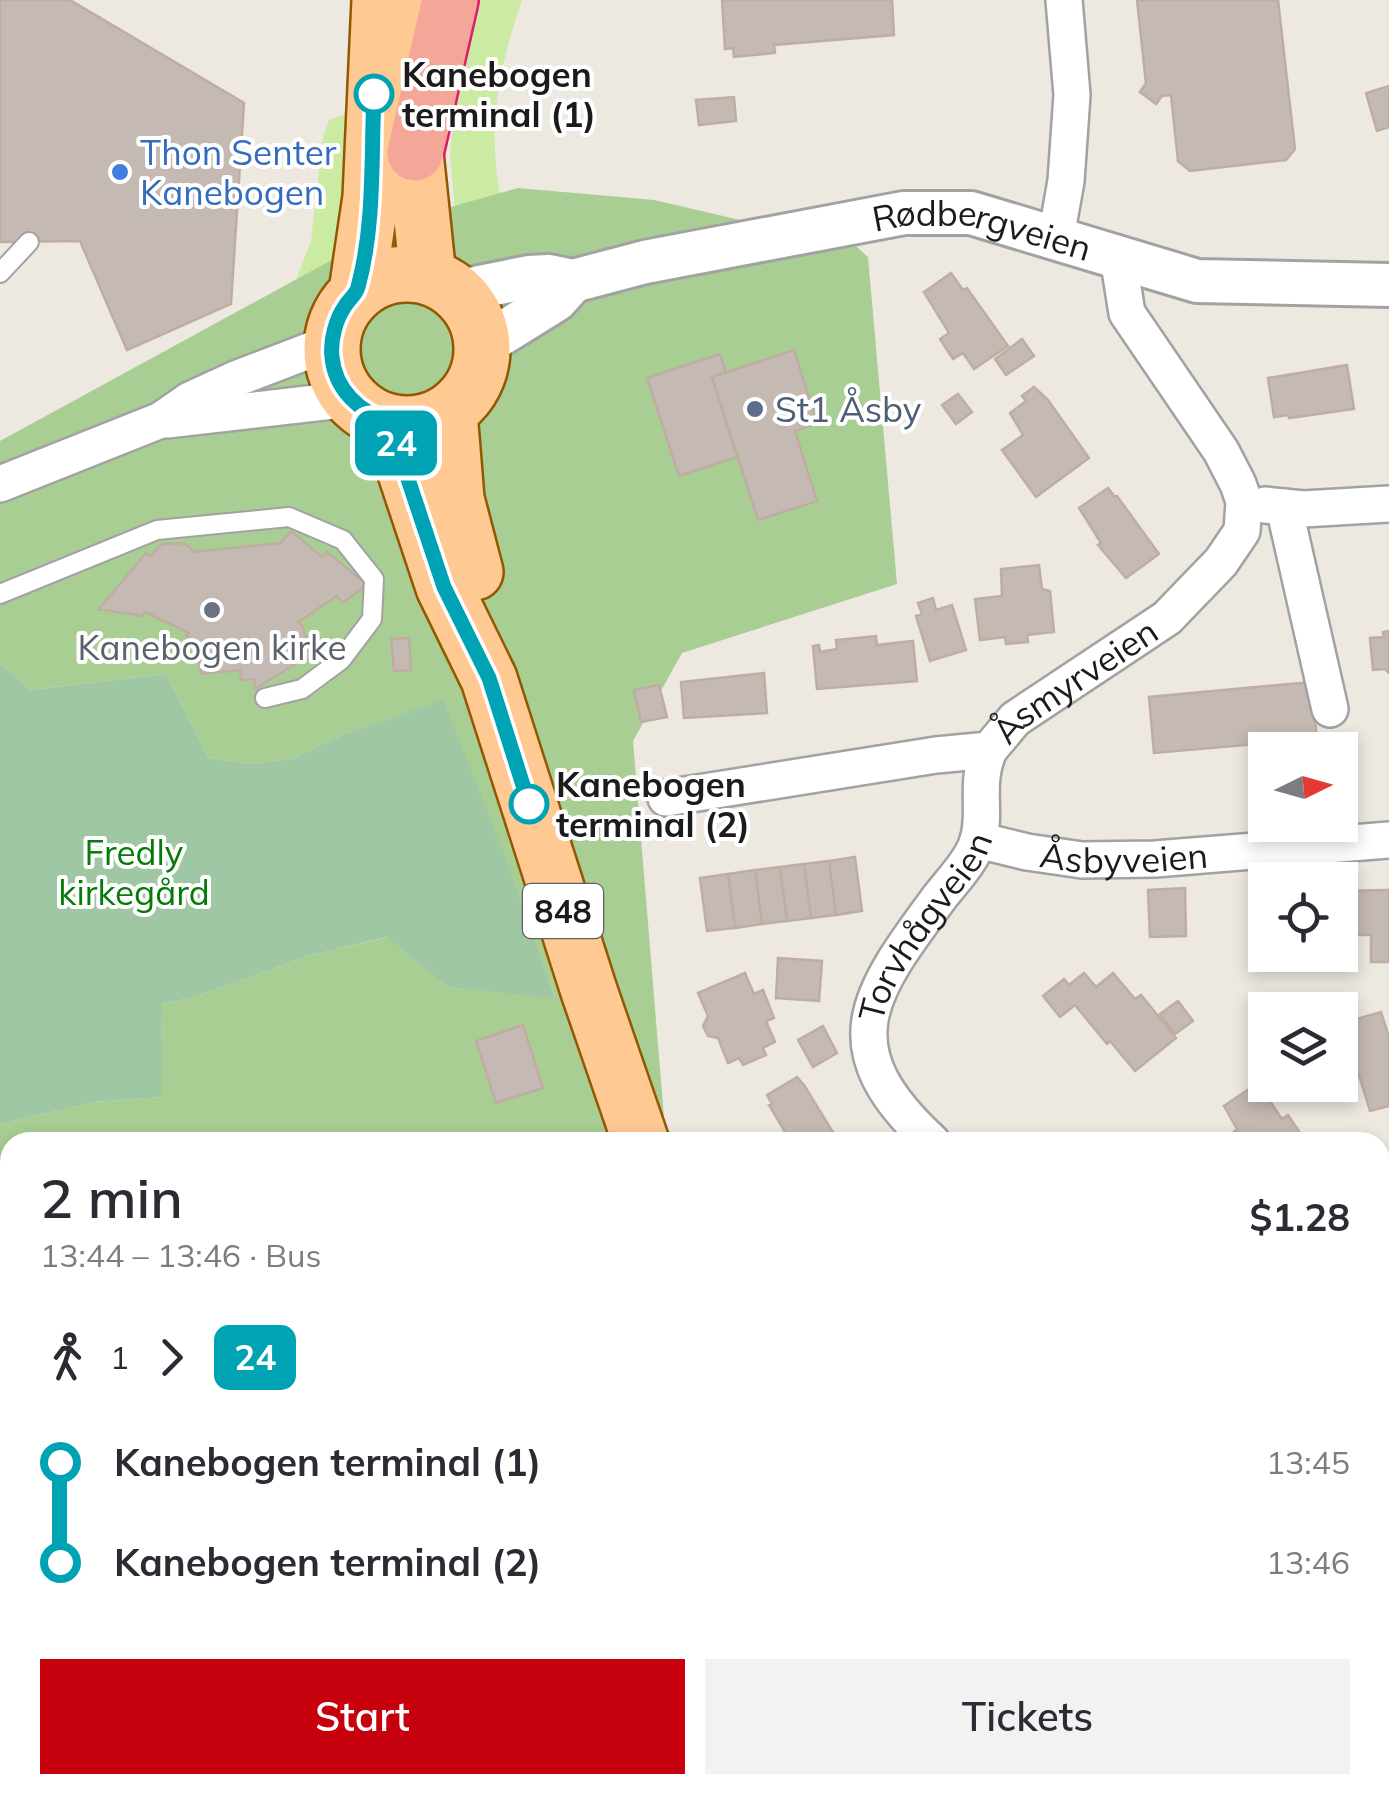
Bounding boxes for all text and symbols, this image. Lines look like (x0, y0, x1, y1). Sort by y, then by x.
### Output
place label: Kanebogen terminal (1) (402, 52, 596, 136)
marker: Kanebogen terminal (1) (355, 75, 393, 113)
place label: Thon Senter Kanebogen (140, 130, 337, 214)
marker: Thon Senter Kanebogen (109, 161, 131, 183)
street label: Rødbergveien (868, 191, 1097, 270)
place label: St1 Åsby (775, 387, 922, 431)
marker: St1 Åsby (744, 398, 766, 420)
line badge: 24 (351, 410, 441, 476)
text: 24 (375, 421, 417, 465)
marker: Kanebogen kirke (201, 599, 223, 621)
street label: Åsmyrveien (982, 609, 1166, 752)
place label: Kanebogen kirke (77, 625, 347, 669)
north arrow (1248, 732, 1358, 842)
map controls (1248, 732, 1358, 1102)
place label: Kanebogen terminal (2) (556, 762, 750, 846)
marker: Kanebogen terminal (2) (510, 785, 548, 823)
street label: Torvhågveien (848, 826, 1001, 1025)
park label: Fredly kirkegård (58, 830, 210, 914)
street label: Åsbyveien (1037, 832, 1210, 882)
button: locate (1248, 862, 1358, 972)
road number: 848 (523, 884, 603, 938)
button: layers (1248, 992, 1358, 1102)
text: 2 min (40, 1163, 183, 1232)
text: $1.28 (1249, 1193, 1350, 1241)
text: 13:44 – 13:46 · Bus (40, 1235, 321, 1275)
icon: walk (40, 1330, 95, 1385)
icon: forward (144, 1330, 199, 1385)
text: 24 (234, 1335, 276, 1379)
text: 1 (110, 1337, 129, 1377)
text: Kanebogen terminal (1) (114, 1438, 541, 1486)
text: 13:45 (1266, 1442, 1350, 1482)
text: Kanebogen terminal (2) (114, 1538, 541, 1586)
text: 13:46 (1266, 1542, 1350, 1582)
button: Start (40, 1659, 685, 1774)
button: Tickets (705, 1659, 1350, 1774)

